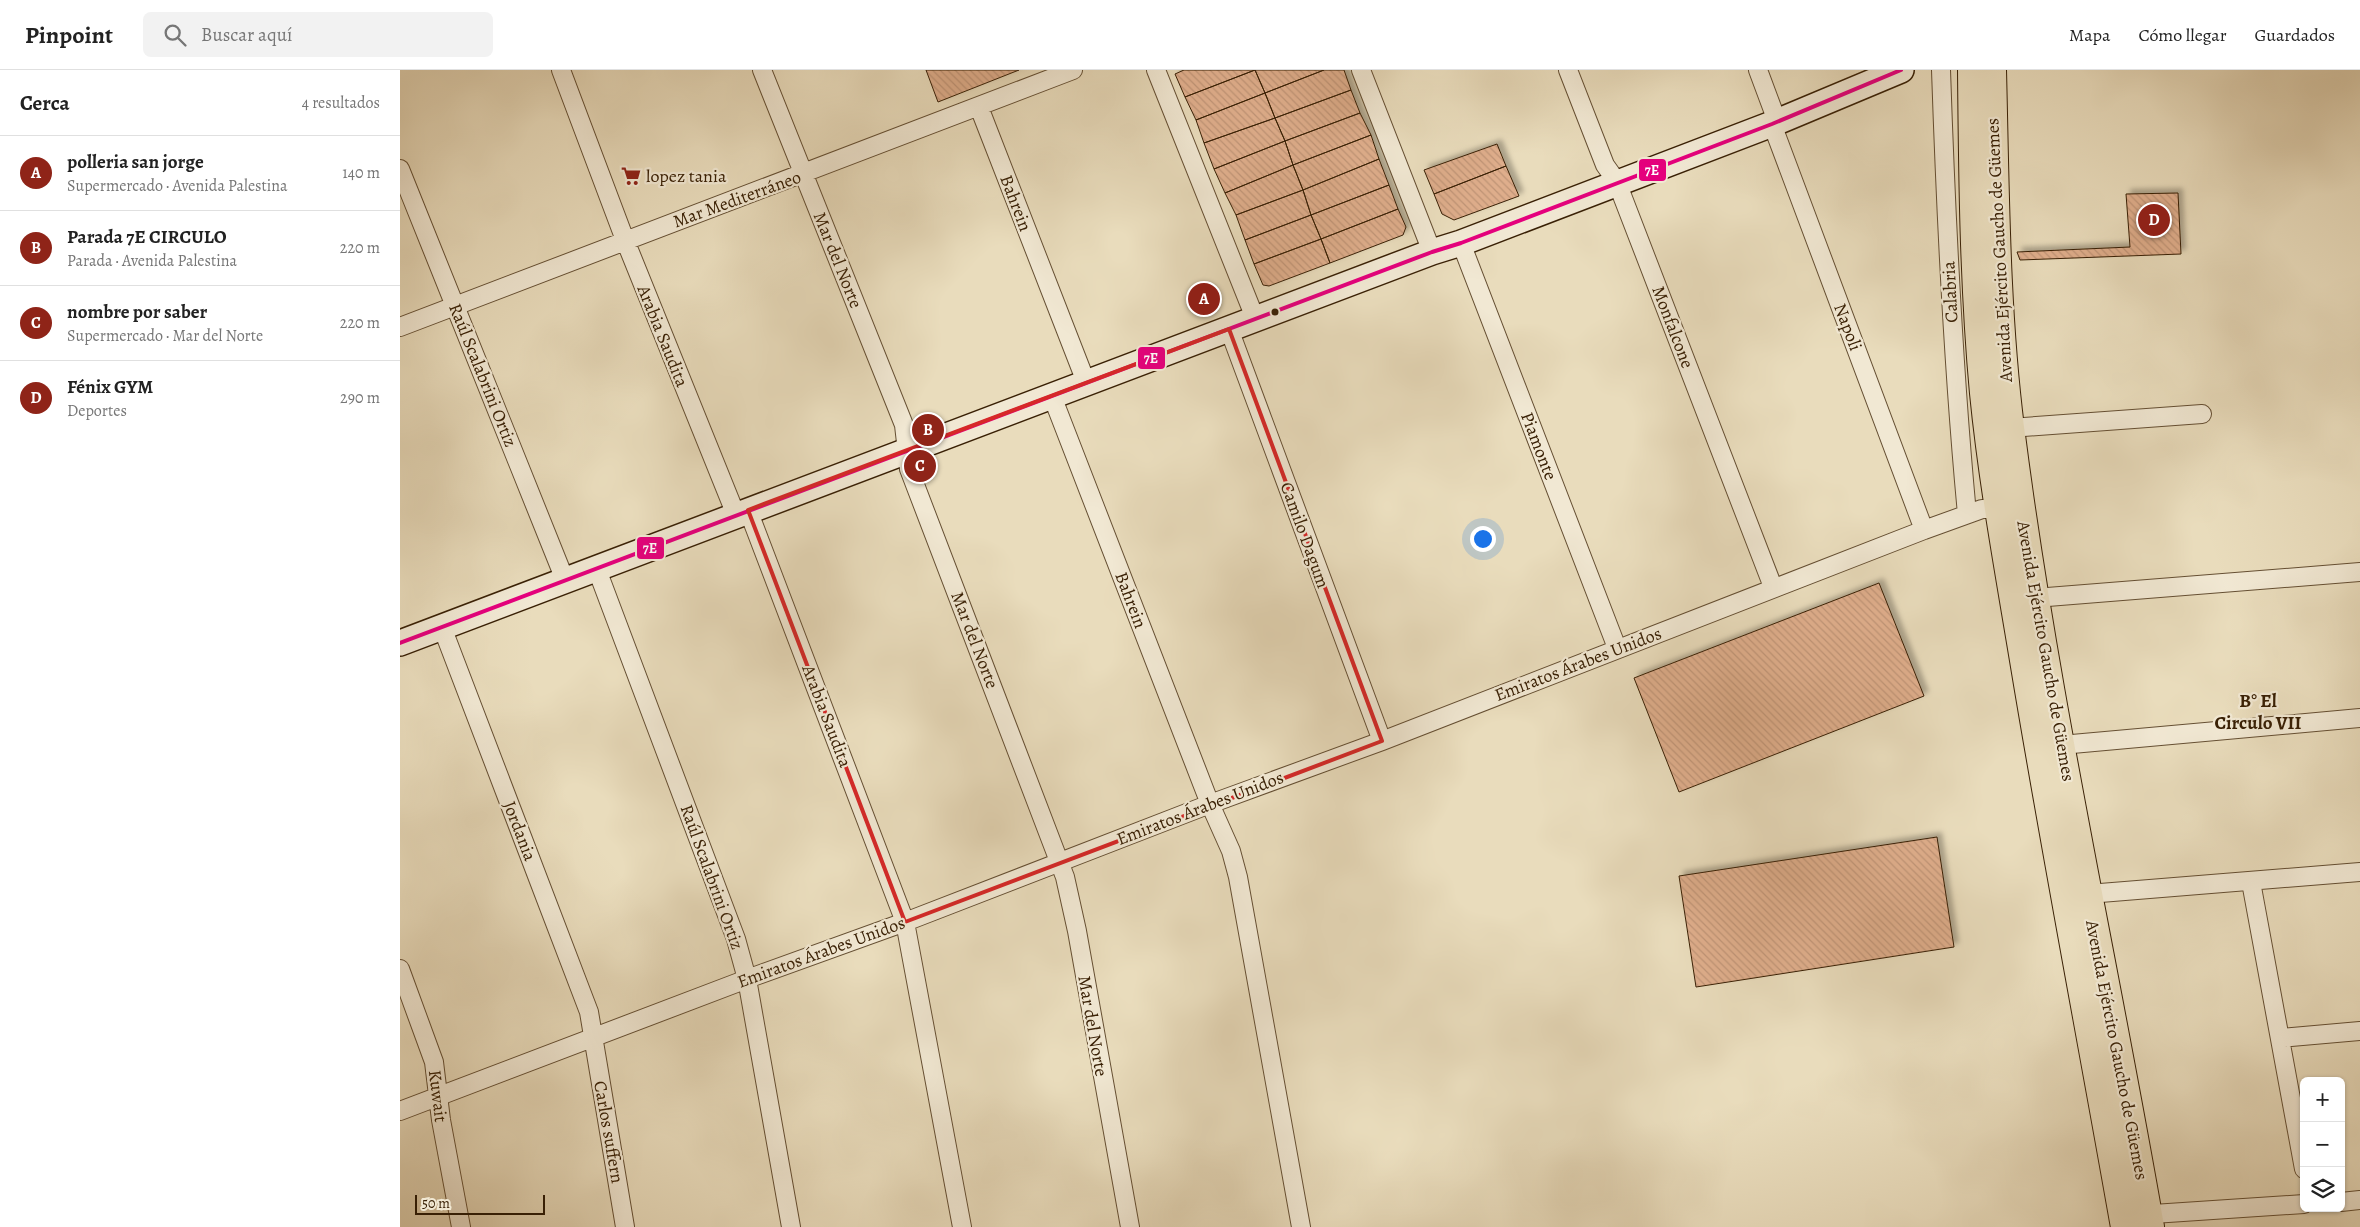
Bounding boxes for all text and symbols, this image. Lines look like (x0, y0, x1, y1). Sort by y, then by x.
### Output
search box (143, 12, 493, 57)
text: Pinpoint (25, 19, 113, 51)
icon: search (161, 21, 189, 49)
text: Buscar aquí (201, 22, 292, 48)
text: Mapa (2069, 23, 2110, 47)
text: Cómo llegar (2138, 23, 2227, 47)
text: Guardados (2255, 23, 2335, 47)
text: Cerca (20, 89, 70, 117)
text: 4 resultados (302, 92, 380, 114)
street label: Avenida Ejército Gaucho de Güemes (1980, 117, 2018, 384)
text: polleria san jorge (67, 149, 204, 175)
line badge: 7E (1638, 158, 1667, 182)
text: 7E (1645, 161, 1659, 180)
text: A (31, 162, 41, 184)
text: 140 m (342, 162, 380, 184)
place label: lopez tania (646, 164, 727, 188)
supermarket icon: lopez tania (620, 165, 642, 187)
street label: Mar Mediterráneo (670, 165, 804, 233)
street label: Bahrein (994, 171, 1038, 235)
text: Supermercado · Avenida Palestina (67, 175, 288, 197)
pin: D (2138, 201, 2170, 239)
street label: Mar del Norte (808, 208, 868, 312)
text: Parada 7E CIRCULO (67, 224, 227, 250)
text: B (31, 237, 41, 259)
text: 220 m (340, 237, 380, 259)
text: Parada · Avenida Palestina (67, 250, 237, 272)
street label: Calabria (1936, 260, 1964, 324)
pin: A (1188, 280, 1220, 318)
street label: Arabia Saudita (631, 281, 695, 391)
street label: Monfalcone (1646, 282, 1700, 372)
text: nombre por saber (67, 299, 207, 325)
street label: Raúl Scalabrini Ortiz (443, 300, 523, 450)
street label: Napoli (1828, 300, 1868, 354)
unlabelled marker (1270, 307, 1280, 317)
text: C (31, 312, 41, 334)
text: 220 m (340, 312, 380, 334)
text: Supermercado · Mar del Norte (67, 325, 263, 347)
line badge: 7E (1137, 346, 1166, 370)
text: 7E (1144, 349, 1158, 368)
text: Fénix GYM (67, 374, 153, 400)
text: D (30, 387, 42, 409)
text: 290 m (340, 387, 380, 409)
text: Deportes (67, 400, 127, 422)
street label: Piamonte (1515, 409, 1563, 483)
pin: B (912, 411, 944, 449)
pin: C (904, 447, 936, 485)
street label: Camilo Dagum (1275, 479, 1335, 591)
street label: Avenida Ejército Gaucho de Güemes (2011, 518, 2081, 783)
your location (1470, 526, 1496, 552)
line badge: 7E (636, 536, 665, 560)
text: 7E (643, 539, 657, 558)
street label: Bahrein (1109, 568, 1153, 632)
street label: Mar del Norte (946, 588, 1004, 692)
street label: Emiratos Árabes Unidos (1491, 621, 1665, 707)
street label: Arabia Saudita (796, 660, 858, 771)
district label: B° El Circulo VII (2215, 688, 2302, 736)
street label: Emiratos Árabes Unidos (1113, 765, 1287, 851)
street label: Jordania (498, 798, 543, 865)
street label: Raúl Scalabrini Ortiz (675, 801, 749, 953)
street label: Emiratos Árabes Unidos (734, 910, 908, 994)
street label: Avenida Ejército Gaucho de Güemes (2080, 917, 2154, 1182)
street label: Mar del Norte (1072, 974, 1114, 1078)
street label: Kuwait (423, 1068, 453, 1124)
map controls (2300, 1077, 2345, 1212)
button: + (2300, 1077, 2345, 1122)
street label: Carlos suffern (588, 1079, 630, 1185)
button: − (2300, 1122, 2345, 1167)
button: layers (2300, 1167, 2345, 1212)
scale bar (415, 1192, 545, 1215)
text: 50 m (422, 1194, 450, 1213)

